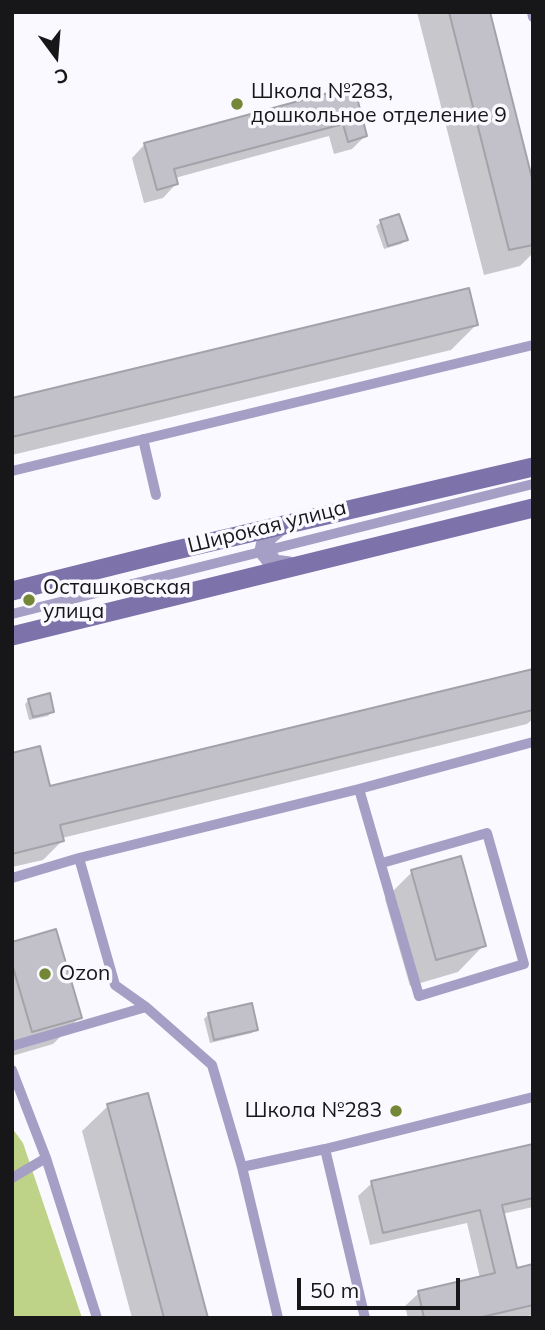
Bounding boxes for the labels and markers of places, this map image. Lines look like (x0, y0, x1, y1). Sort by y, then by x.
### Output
place label: Школа №283, дошкольное отделение 9 (251, 79, 507, 129)
marker: Школа №283, дошкольное отделение 9 (229, 96, 245, 112)
place label: Осташковская улица (43, 575, 191, 625)
marker: Осташковская улица (21, 592, 37, 608)
place label: Ozon (59, 961, 110, 987)
marker: Ozon (37, 966, 53, 982)
place label: Школа №283 (245, 1098, 382, 1124)
marker: Школа №283 (388, 1103, 404, 1119)

